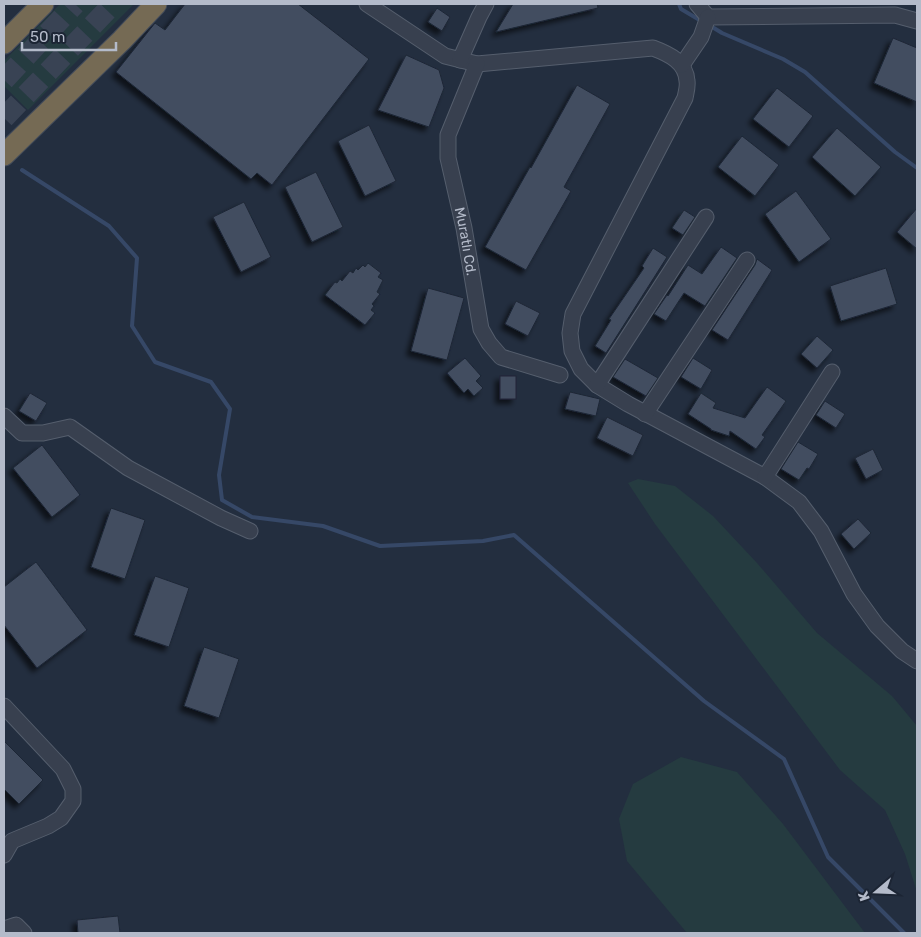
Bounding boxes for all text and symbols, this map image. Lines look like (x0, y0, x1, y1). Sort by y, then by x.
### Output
scale bar (22, 20, 116, 52)
text: 50 m (30, 28, 65, 46)
street label: Muratlı Cd. (451, 206, 480, 277)
north arrow (851, 867, 901, 917)
text: K (854, 888, 874, 903)

